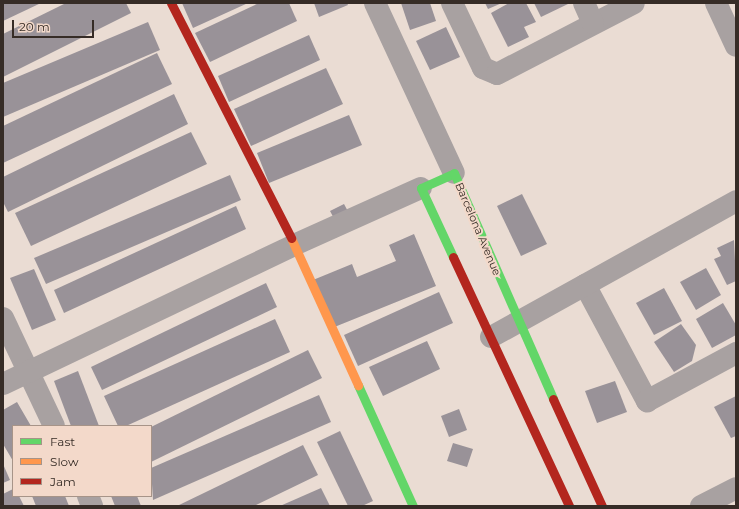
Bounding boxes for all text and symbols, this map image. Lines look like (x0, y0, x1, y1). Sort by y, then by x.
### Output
scale bar (14, 12, 96, 38)
text: 20 m (19, 19, 50, 34)
street label: Barcelona Avenue (452, 180, 504, 278)
legend (12, 425, 152, 497)
text: Fast (50, 434, 75, 449)
text: Slow (50, 454, 79, 469)
text: Jam (50, 474, 76, 489)

